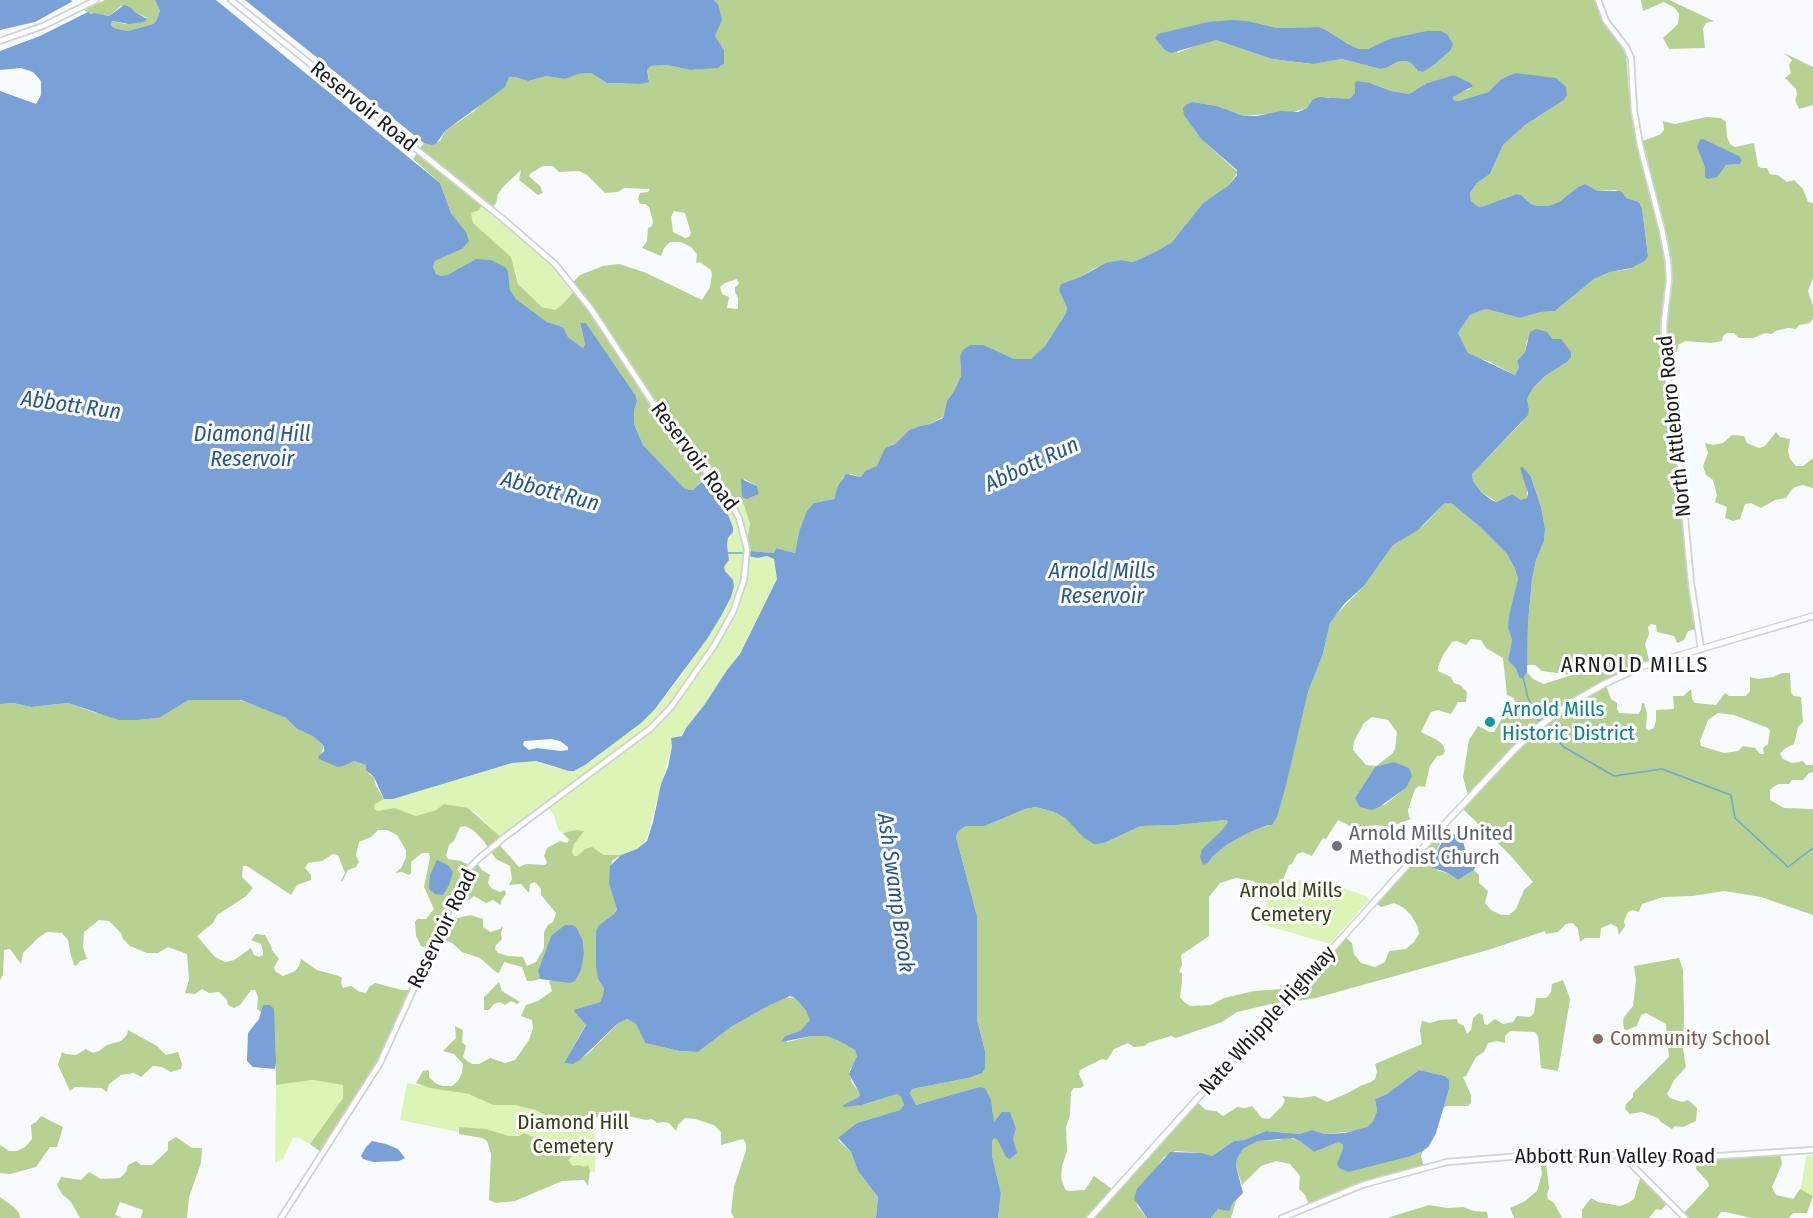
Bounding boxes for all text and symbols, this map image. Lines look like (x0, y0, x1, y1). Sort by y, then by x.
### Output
street label: Reservoir Road (305, 56, 421, 158)
street label: North Attleboro Road (1653, 334, 1697, 518)
water label: Abbott Run (19, 386, 123, 426)
street label: Reservoir Road (645, 398, 743, 516)
water label: Diamond Hill Reservoir (194, 422, 310, 474)
water label: Abbott Run (981, 432, 1083, 498)
water label: Abbott Run (498, 466, 602, 518)
water label: Arnold Mills Reservoir (1049, 559, 1155, 610)
district label: ARNOLD MILLS (1561, 653, 1709, 679)
place label: Arnold Mills Historic District (1502, 697, 1635, 747)
marker: Arnold Mills Historic District (1483, 715, 1497, 729)
water label: Ash Swamp Brook (871, 812, 919, 974)
place label: Arnold Mills United Methodist Church (1349, 821, 1513, 871)
marker: Arnold Mills United Methodist Church (1330, 839, 1344, 853)
street label: Reservoir Road (403, 865, 483, 993)
park label: Arnold Mills Cemetery (1240, 878, 1342, 928)
street label: Nate Whipple Highway (1194, 941, 1342, 1101)
place label: Community School (1610, 1026, 1770, 1052)
marker: Community School (1591, 1032, 1605, 1046)
park label: Diamond Hill Cemetery (517, 1110, 629, 1160)
street label: Abbott Run Valley Road (1515, 1144, 1715, 1170)

